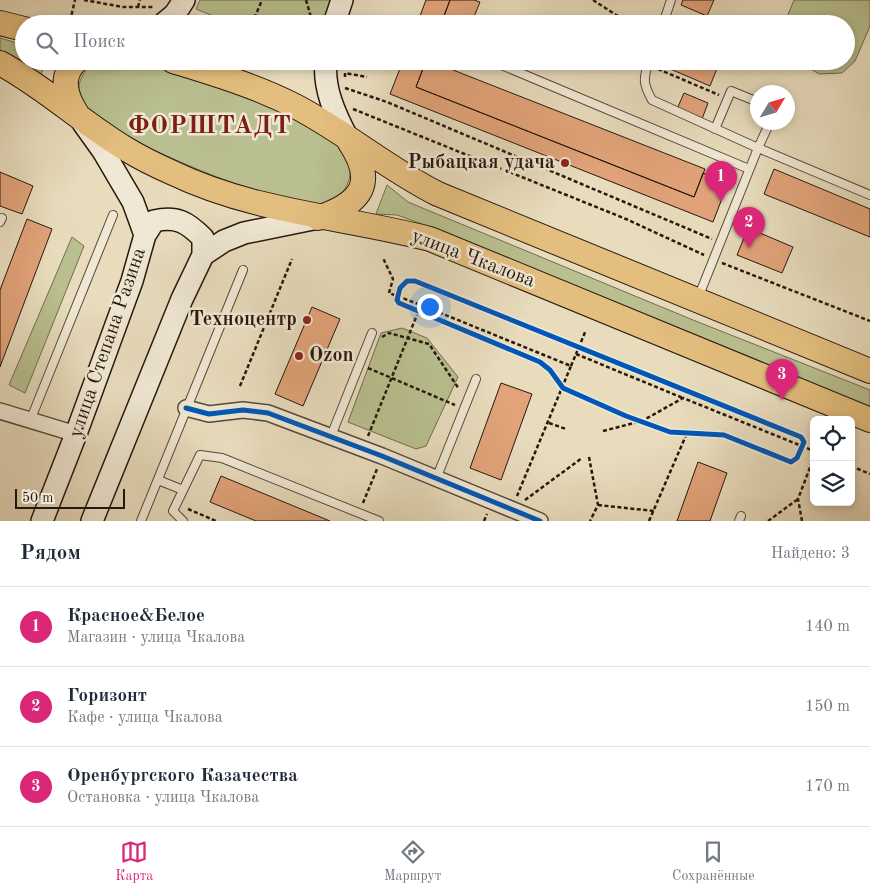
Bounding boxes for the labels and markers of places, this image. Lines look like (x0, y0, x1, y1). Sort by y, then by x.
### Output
place label: Рыбацкая удача (408, 153, 555, 173)
marker: Рыбацкая удача (559, 157, 571, 169)
pin: 1 (705, 161, 737, 202)
pin: 2 (733, 207, 765, 248)
place label: Техноцентр (190, 310, 297, 330)
marker: Техноцентр (301, 314, 313, 326)
place label: Ozon (309, 346, 354, 366)
marker: Ozon (293, 350, 305, 362)
pin: 3 (766, 359, 798, 400)

